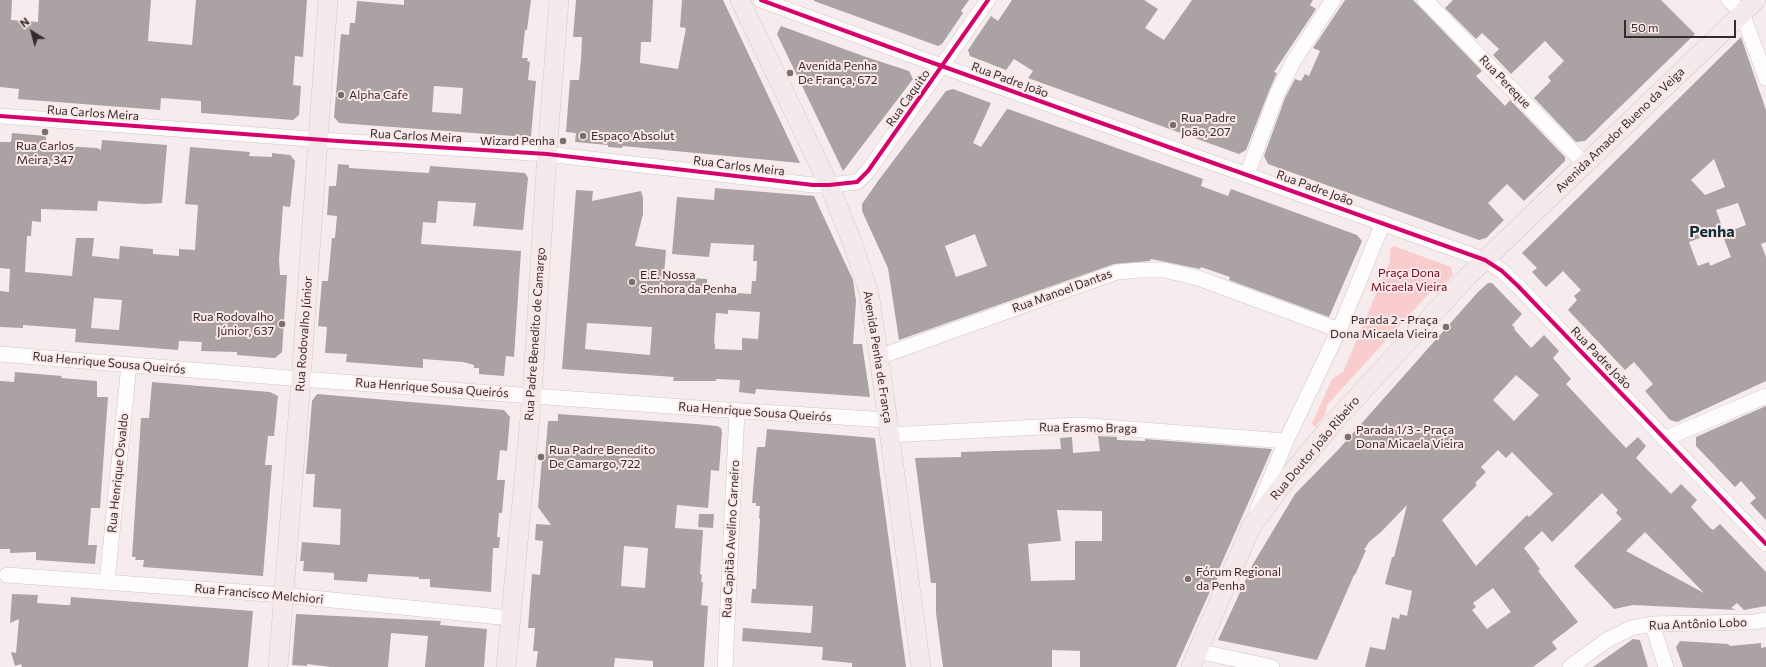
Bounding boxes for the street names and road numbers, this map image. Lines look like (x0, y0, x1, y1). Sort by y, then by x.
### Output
street label: Rua Pereque (1476, 53, 1534, 111)
street label: Rua Padre João (969, 59, 1051, 101)
street label: Avenida Amador Bueno da Veiga (1552, 64, 1688, 196)
street label: Rua Caquito (883, 67, 933, 129)
street label: Rua Carlos Meira (47, 103, 139, 123)
street label: Rua Carlos Meira (370, 126, 462, 146)
street label: Rua Carlos Meira (692, 153, 786, 179)
street label: Rua Padre João (1274, 167, 1356, 209)
street label: Rua Padre Benedito de Camargo (522, 247, 548, 421)
street label: Rua Manoel Dantas (1010, 266, 1114, 316)
street label: Rua Rodovalho Júnior (293, 276, 315, 392)
street label: Avenida Penha de França (860, 290, 896, 424)
street label: Rua Padre João (1568, 324, 1634, 392)
street label: Rua Henrique Sousa Queirós (32, 349, 186, 377)
street label: Rua Henrique Sousa Queirós (355, 375, 509, 401)
street label: Rua Doutor João Ribeiro (1267, 393, 1363, 503)
street label: Rua Henrique Sousa Queirós (678, 399, 832, 425)
street label: Rua Henrique Osvaldo (105, 412, 131, 534)
street label: Rua Erasmo Braga (1039, 420, 1137, 436)
street label: Rua Capitão Avelino Carneiro (720, 460, 742, 618)
street label: Rua Francisco Melchiori (194, 581, 324, 607)
street label: Rua Antônio Lobo (1649, 615, 1747, 633)

